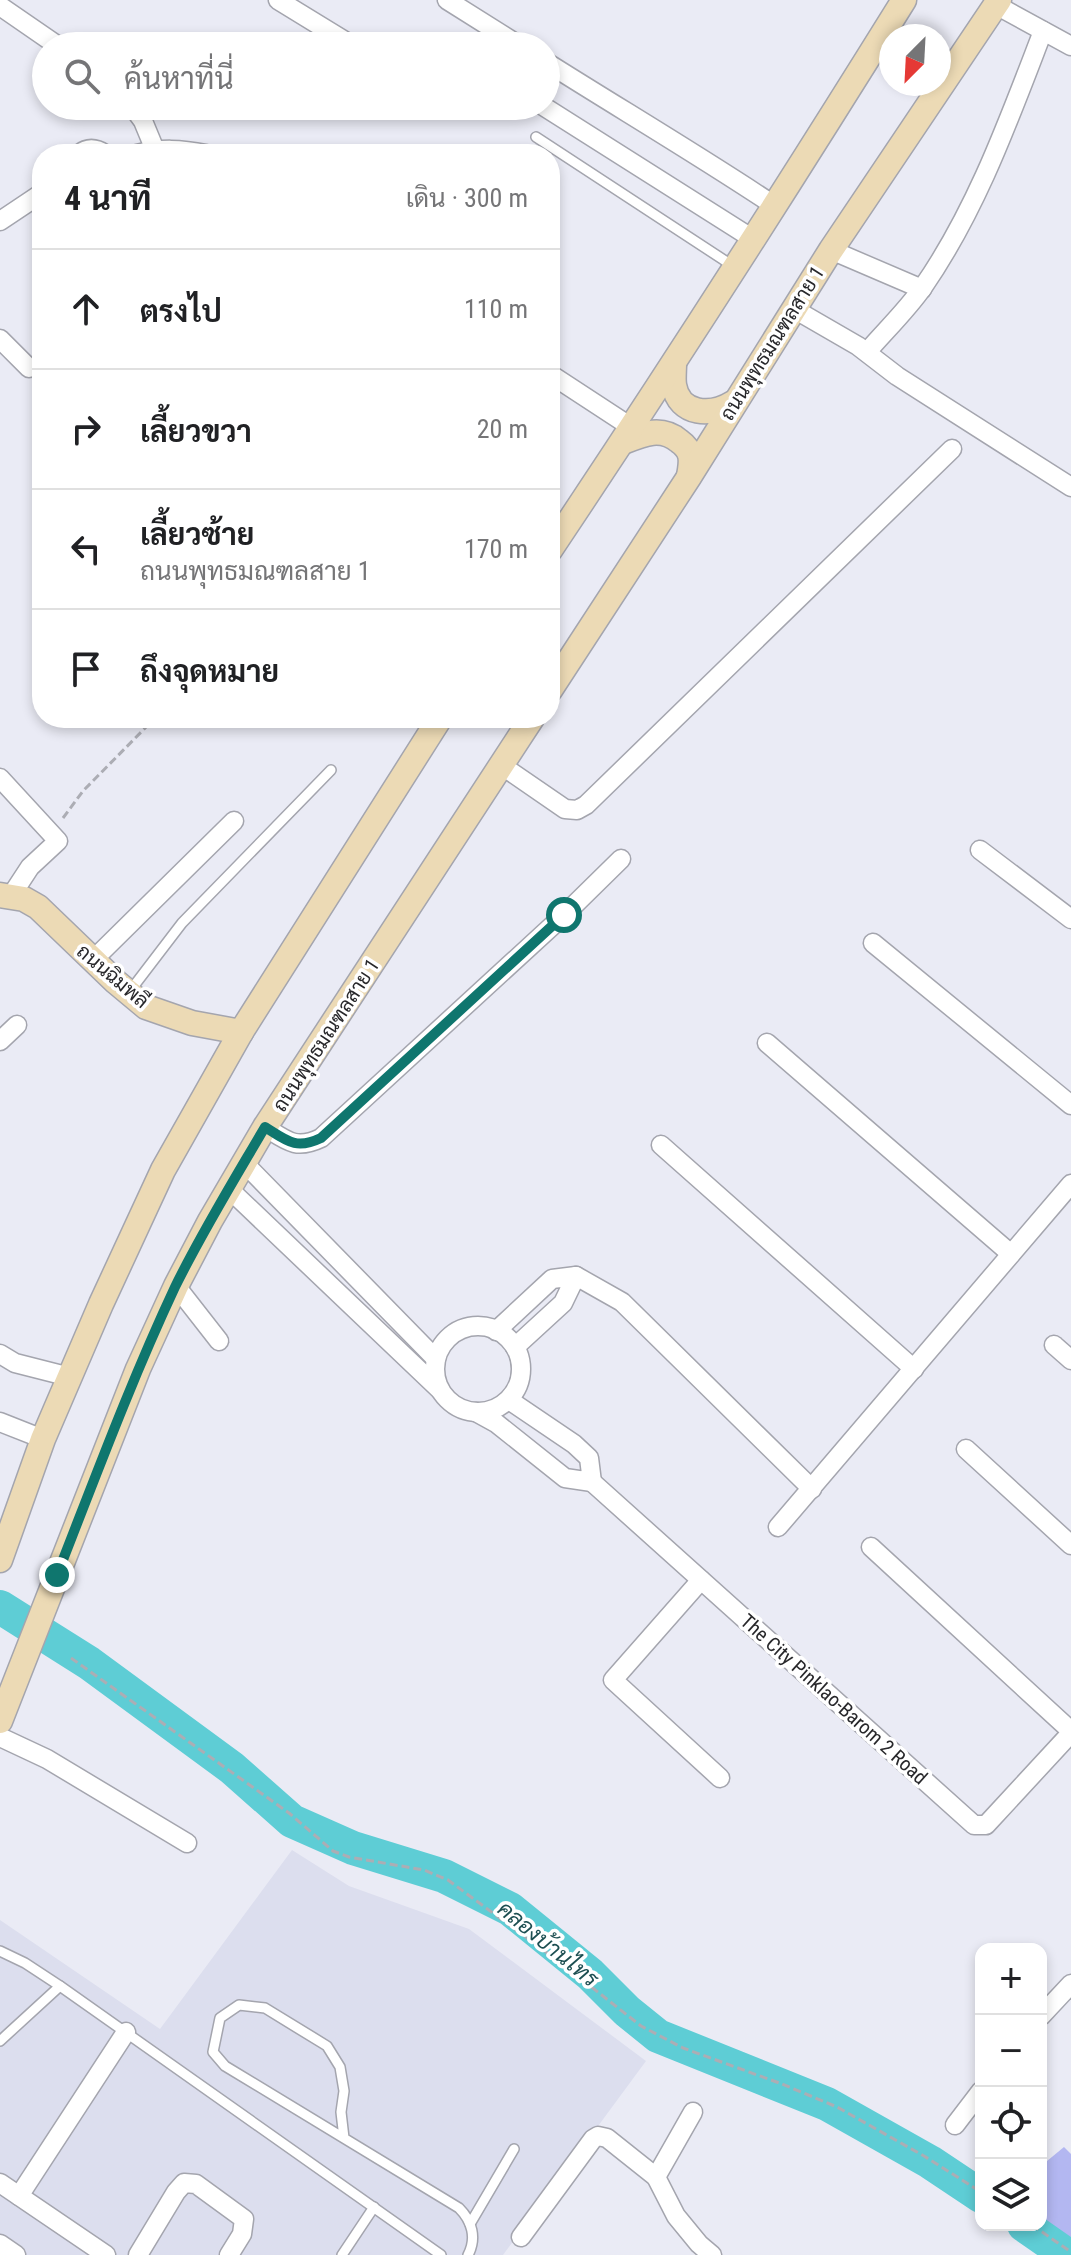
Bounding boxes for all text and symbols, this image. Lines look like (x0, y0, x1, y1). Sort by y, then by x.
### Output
north arrow (879, 24, 951, 96)
search box (32, 32, 560, 120)
icon: search (60, 54, 104, 98)
text: ค้นหาที่นี่ (124, 61, 234, 96)
text: 4 นาที (64, 178, 152, 218)
text: เดิน · 300 m (406, 183, 528, 213)
street label: ถนนพุทธมณฑลสาย 1 (715, 261, 831, 426)
icon: ahead (64, 287, 108, 331)
text: ตรงไป (140, 294, 222, 329)
text: 110 m (464, 294, 528, 324)
icon: right (64, 407, 108, 451)
text: เลี้ยวขวา (140, 414, 252, 449)
text: 20 m (477, 414, 528, 444)
text: เลี้ยวซ้าย (140, 517, 254, 552)
icon: left (64, 527, 108, 571)
text: 170 m (464, 534, 528, 564)
text: ถนนพุทธมณฑลสาย 1 (140, 556, 371, 586)
icon: arrive (64, 647, 108, 691)
text: ถึงจุดหมาย (140, 654, 279, 689)
route start (546, 897, 582, 933)
street label: ถนนฉิมพลี (72, 938, 155, 1013)
street label: ถนนพุทธมณฑลสาย 1 (268, 954, 386, 1117)
route end (39, 1557, 75, 1593)
street label: The City Pinklao-Barom 2 Road (736, 1609, 932, 1789)
water label: คลองบ้านไทร (493, 1895, 605, 1993)
map controls (975, 1943, 1047, 2231)
button: + (975, 1943, 1047, 2015)
button: − (975, 2015, 1047, 2087)
button: locate (975, 2087, 1047, 2159)
button: layers (975, 2159, 1047, 2231)

